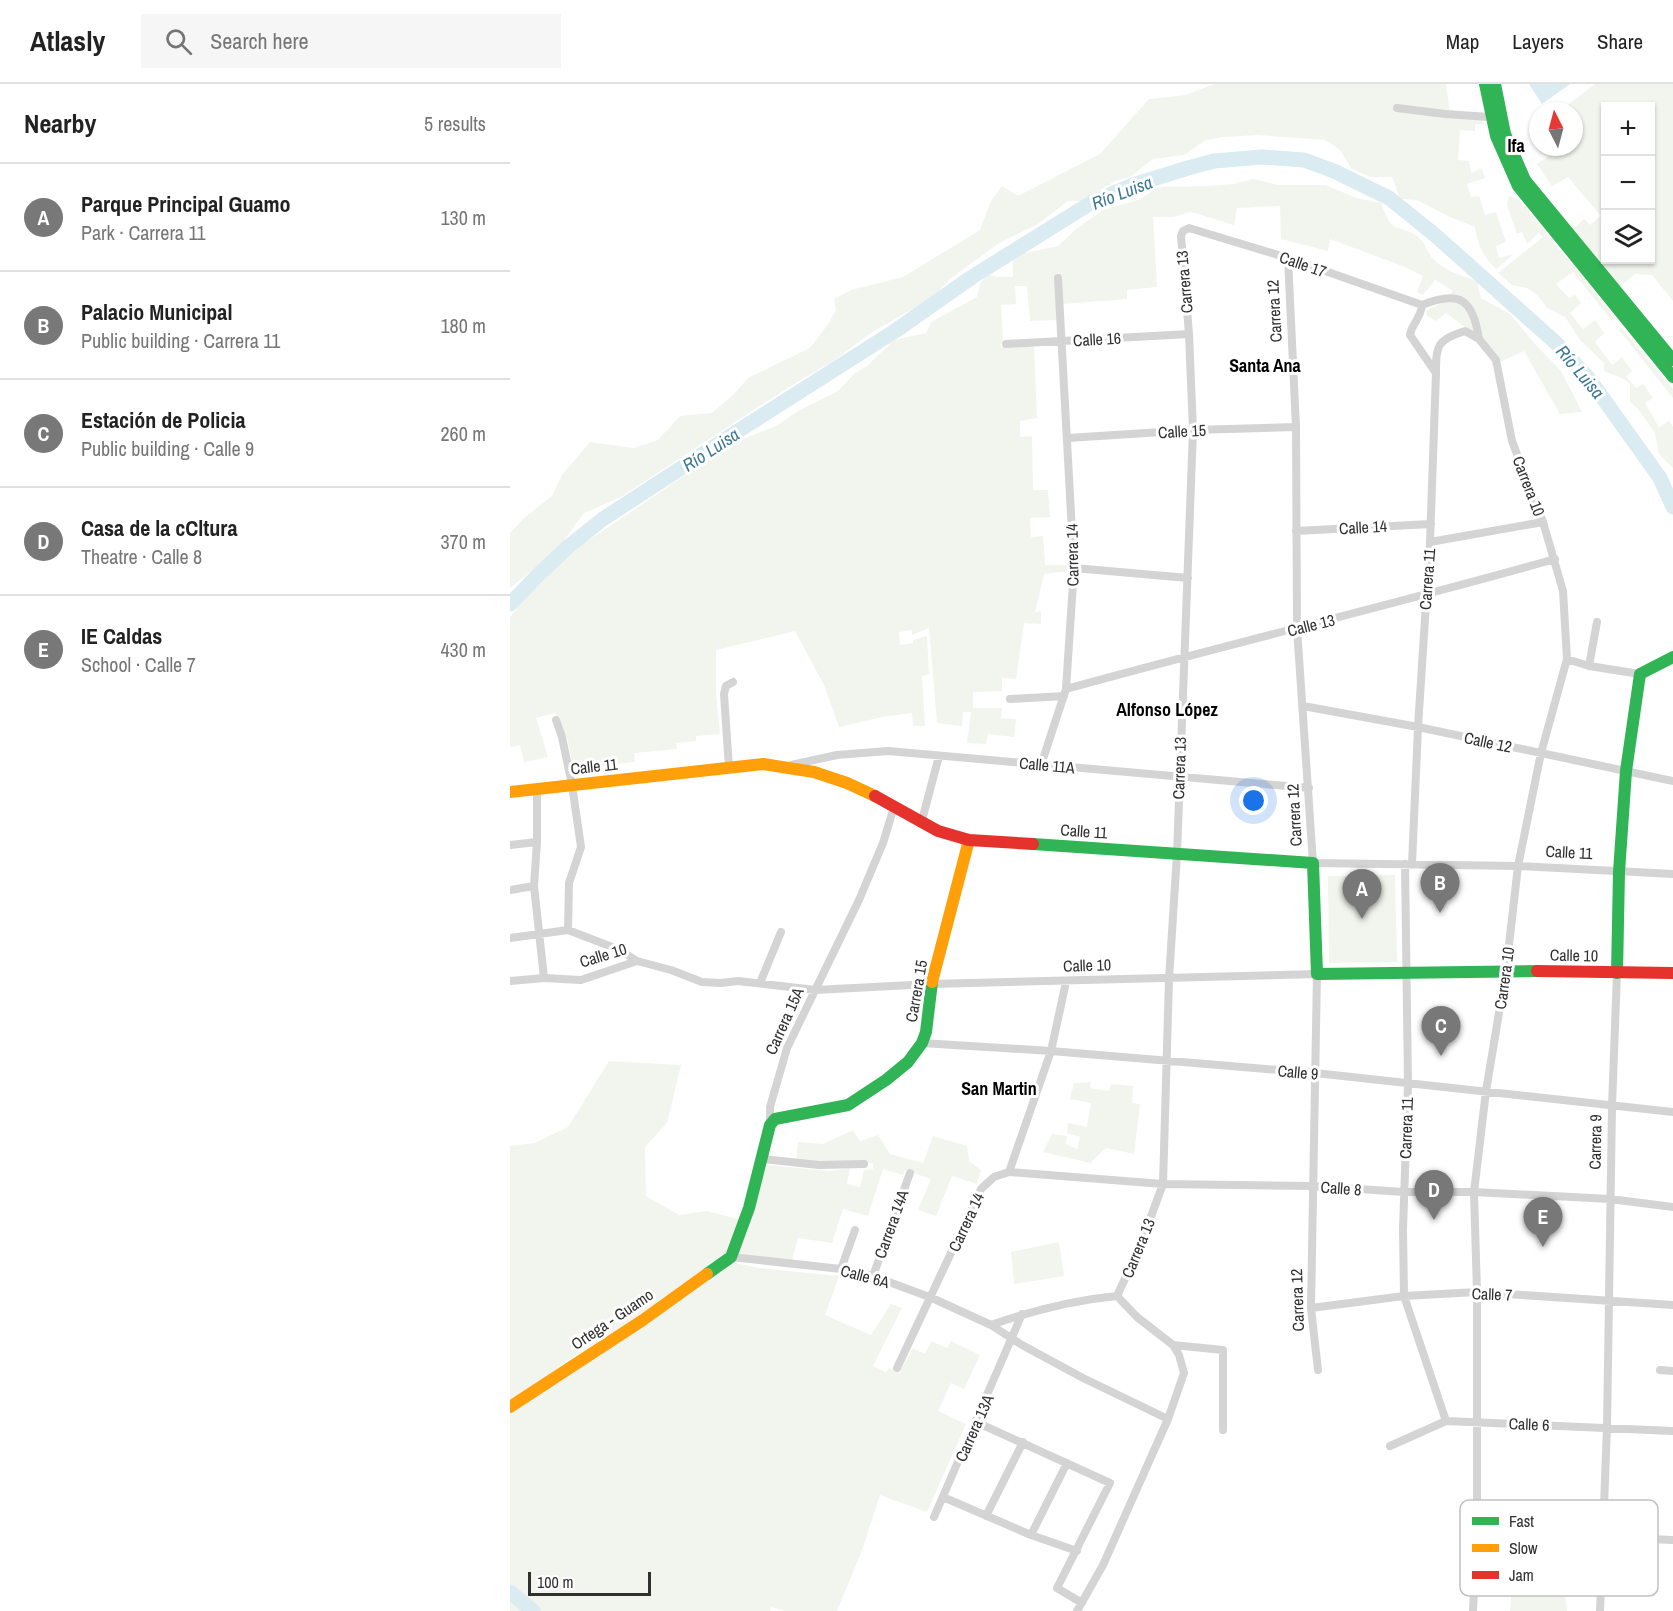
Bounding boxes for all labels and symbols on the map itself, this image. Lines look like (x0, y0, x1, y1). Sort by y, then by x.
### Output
north arrow (1529, 102, 1583, 156)
district label: Ifa (1507, 133, 1525, 158)
water label: Río Luisa (1088, 170, 1156, 216)
street label: Calle 17 (1277, 246, 1329, 282)
street label: Carrera 13 (1170, 250, 1198, 314)
street label: Carrera 12 (1261, 279, 1287, 343)
street label: Calle 16 (1072, 327, 1122, 351)
water label: Río Luisa (1550, 339, 1610, 404)
district label: Santa Ana (1229, 353, 1302, 378)
street label: Calle 15 (1157, 419, 1207, 443)
water label: Río Luisa (677, 422, 744, 477)
street label: Carrera 10 (1507, 453, 1551, 519)
street label: Calle 14 (1338, 515, 1388, 539)
street label: Carrera 14 (1060, 523, 1084, 587)
street label: Carrera 11 (1414, 547, 1440, 611)
street label: Calle 13 (1285, 609, 1337, 641)
district label: Alfonso López (1116, 697, 1218, 722)
street label: Calle 12 (1462, 726, 1514, 758)
street label: Carrera 13 (1167, 736, 1191, 800)
street label: Calle 11A (1018, 752, 1076, 778)
street label: Calle 11 (569, 753, 619, 779)
street label: Carrera 12 (1281, 783, 1307, 847)
your location (1239, 786, 1268, 815)
street label: Calle 11 (1060, 818, 1109, 844)
street label: Calle 11 (1545, 840, 1594, 864)
pin: B (1420, 864, 1460, 913)
pin: A (1342, 870, 1382, 919)
street label: Calle 10 (577, 937, 629, 973)
street label: Calle 10 (1550, 944, 1598, 966)
street label: Carrera 10 (1489, 945, 1519, 1011)
street label: Calle 10 (1063, 953, 1111, 977)
street label: Carrera 15 (900, 958, 932, 1024)
street label: Carrera 15A (759, 984, 809, 1058)
pin: C (1422, 1006, 1460, 1056)
street label: Calle 9 (1277, 1059, 1319, 1085)
district label: San Martin (961, 1076, 1037, 1101)
street label: Carrera 11 (1394, 1096, 1418, 1159)
street label: Carrera 9 (1584, 1114, 1606, 1170)
pin: D (1414, 1170, 1454, 1220)
street label: Calle 8 (1320, 1176, 1362, 1200)
street label: Carrera 14A (868, 1186, 914, 1261)
street label: Carrera 14 (943, 1189, 989, 1255)
pin: E (1524, 1198, 1562, 1247)
street label: Carrera 13 (1116, 1215, 1160, 1281)
street label: Calle 6A (838, 1259, 892, 1293)
street label: Carrera 12 (1285, 1268, 1309, 1332)
street label: Calle 7 (1471, 1282, 1513, 1306)
street label: Ortega - Guamo (567, 1283, 657, 1355)
street label: Carrera 13A (949, 1391, 999, 1465)
street label: Calle 6 (1508, 1412, 1550, 1436)
legend (1460, 1500, 1658, 1596)
text: Fast (1509, 1510, 1534, 1532)
text: Slow (1509, 1537, 1538, 1559)
text: Jam (1509, 1564, 1534, 1586)
scale bar (528, 1569, 651, 1596)

